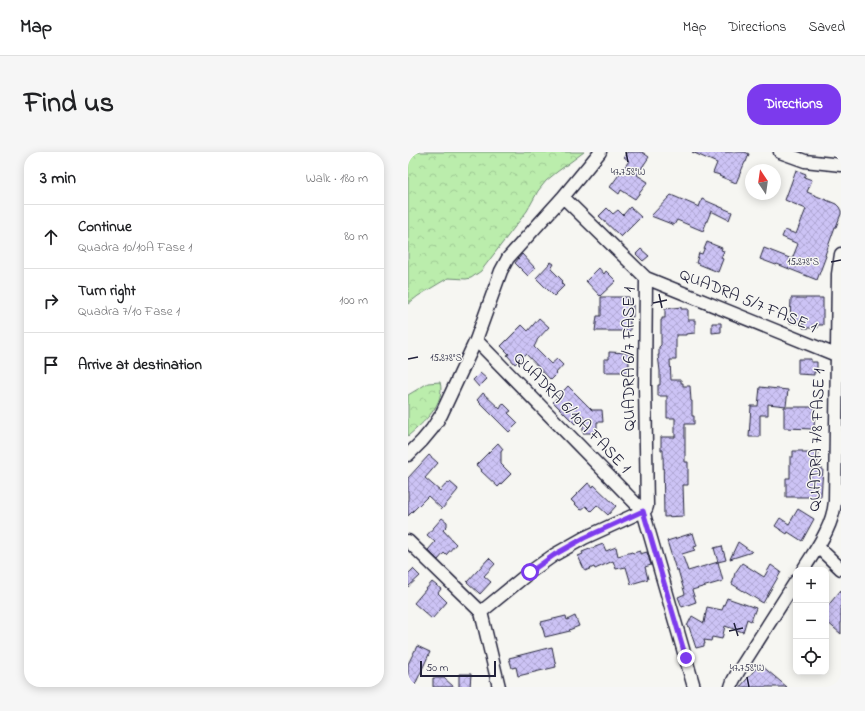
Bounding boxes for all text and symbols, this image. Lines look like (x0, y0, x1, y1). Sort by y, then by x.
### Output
text: Map (20, 14, 52, 41)
text: Map (683, 17, 706, 38)
text: Directions (728, 17, 786, 38)
text: Saved (808, 17, 845, 38)
text: Find us (24, 84, 114, 125)
button: Directions (747, 84, 841, 125)
north arrow (745, 164, 781, 200)
text: 47.758°W (611, 165, 645, 180)
text: 3 min (40, 166, 76, 191)
text: Walk · 180 m (306, 169, 368, 188)
text: Continue (78, 216, 132, 238)
icon: ahead (40, 226, 62, 248)
text: 80 m (344, 227, 368, 246)
text: Quadra 10/10A Fase 1 (78, 238, 192, 257)
text: 15.878°S (787, 255, 819, 270)
street label: QUADRA 5/7 FASE 1 (675, 262, 821, 340)
text: Turn right (78, 280, 136, 302)
street label: QUADRA 6/7 FASE 1 (617, 286, 642, 431)
icon: right (40, 290, 62, 312)
text: 100 m (339, 291, 368, 310)
text: Quadra 7/10 Fase 1 (78, 302, 180, 321)
street label: QUADRA 6/10A FASE 1 (507, 347, 637, 480)
text: 15.878°S (430, 351, 462, 366)
icon: arrive (40, 354, 62, 376)
text: Arrive at destination (78, 354, 202, 376)
street label: QUADRA 7/8 FASE 1 (802, 368, 832, 512)
route start (521, 563, 539, 581)
map controls (793, 567, 829, 675)
button: + (793, 567, 829, 603)
button: − (793, 603, 829, 639)
button: locate (793, 639, 829, 675)
route end (677, 649, 695, 667)
scale bar (420, 659, 496, 678)
text: 50 m (426, 660, 448, 676)
text: 47.758°W (730, 661, 764, 676)

